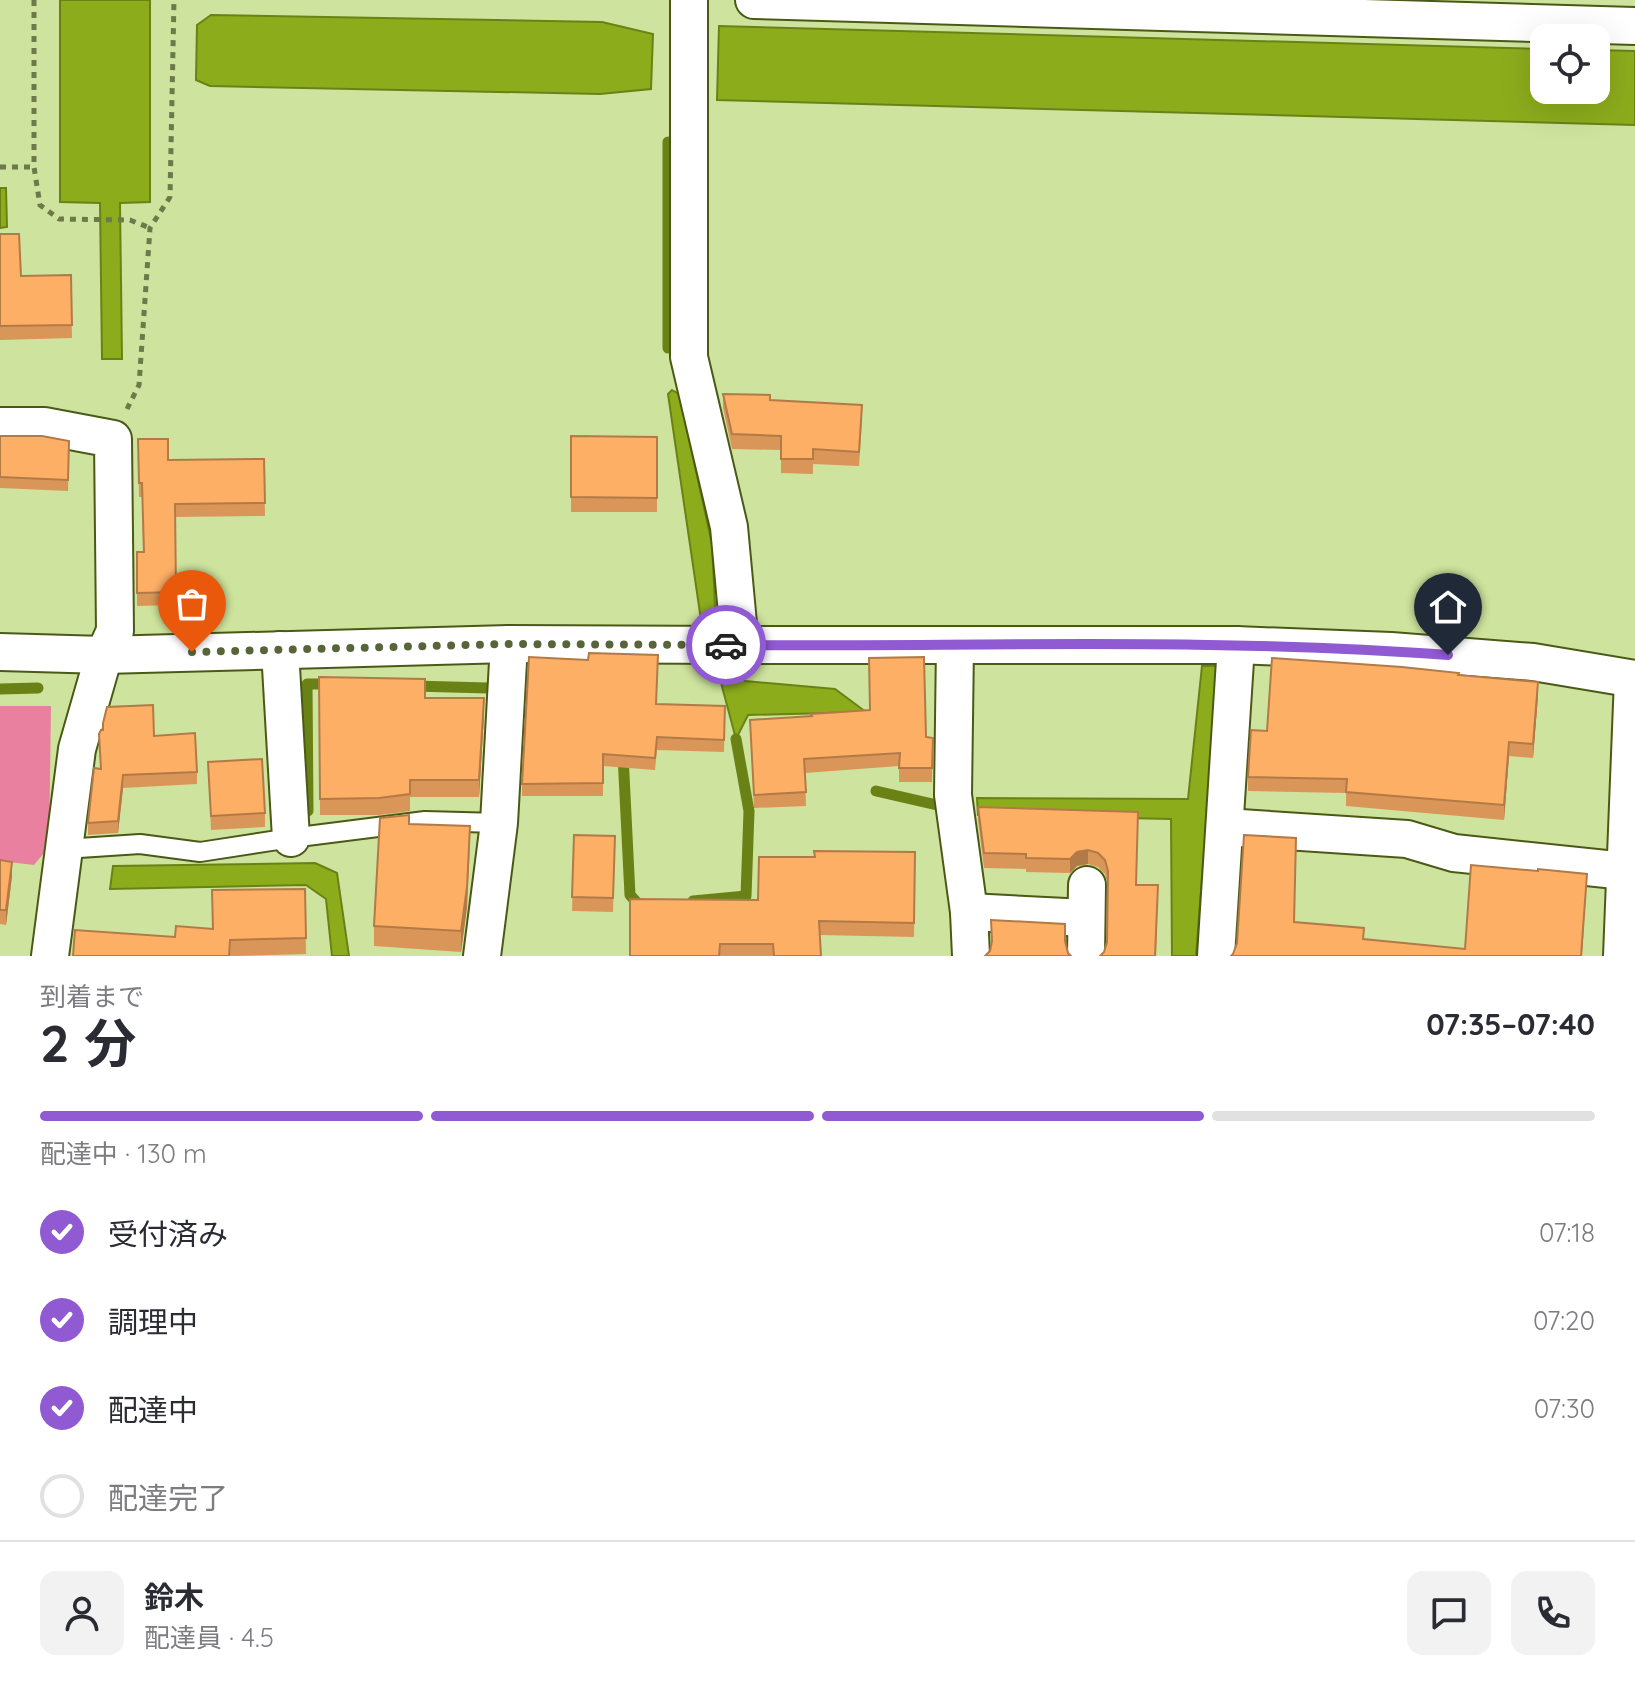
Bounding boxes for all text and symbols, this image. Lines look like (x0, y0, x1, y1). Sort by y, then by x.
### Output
map controls (1530, 24, 1610, 104)
button: locate (1530, 24, 1610, 104)
pin (158, 570, 226, 652)
pin (1414, 573, 1482, 655)
icon: bag (170, 582, 214, 626)
icon: home (1426, 585, 1470, 629)
courier (686, 605, 766, 685)
icon: car (704, 623, 748, 667)
text: 到着まで (40, 980, 144, 1013)
text: 07:35–07:40 (1426, 1005, 1595, 1043)
text: 2 分 (40, 1010, 136, 1075)
text: 配達中 · 130 m (40, 1137, 207, 1170)
icon: check (40, 1210, 84, 1254)
text: 受付済み (108, 1215, 228, 1253)
text: 07:18 (1539, 1216, 1595, 1249)
icon: check (40, 1298, 84, 1342)
text: 調理中 (108, 1303, 198, 1341)
text: 07:20 (1533, 1304, 1595, 1337)
icon: check (40, 1386, 84, 1430)
text: 配達中 (108, 1391, 198, 1429)
text: 07:30 (1534, 1392, 1595, 1425)
text: 配達完了 (108, 1479, 228, 1517)
button: person (40, 1571, 124, 1655)
button: chat (1407, 1571, 1491, 1655)
button: phone (1511, 1571, 1595, 1655)
text: 鈴木 (144, 1578, 204, 1616)
text: 配達員 · 4.5 (144, 1621, 274, 1654)

